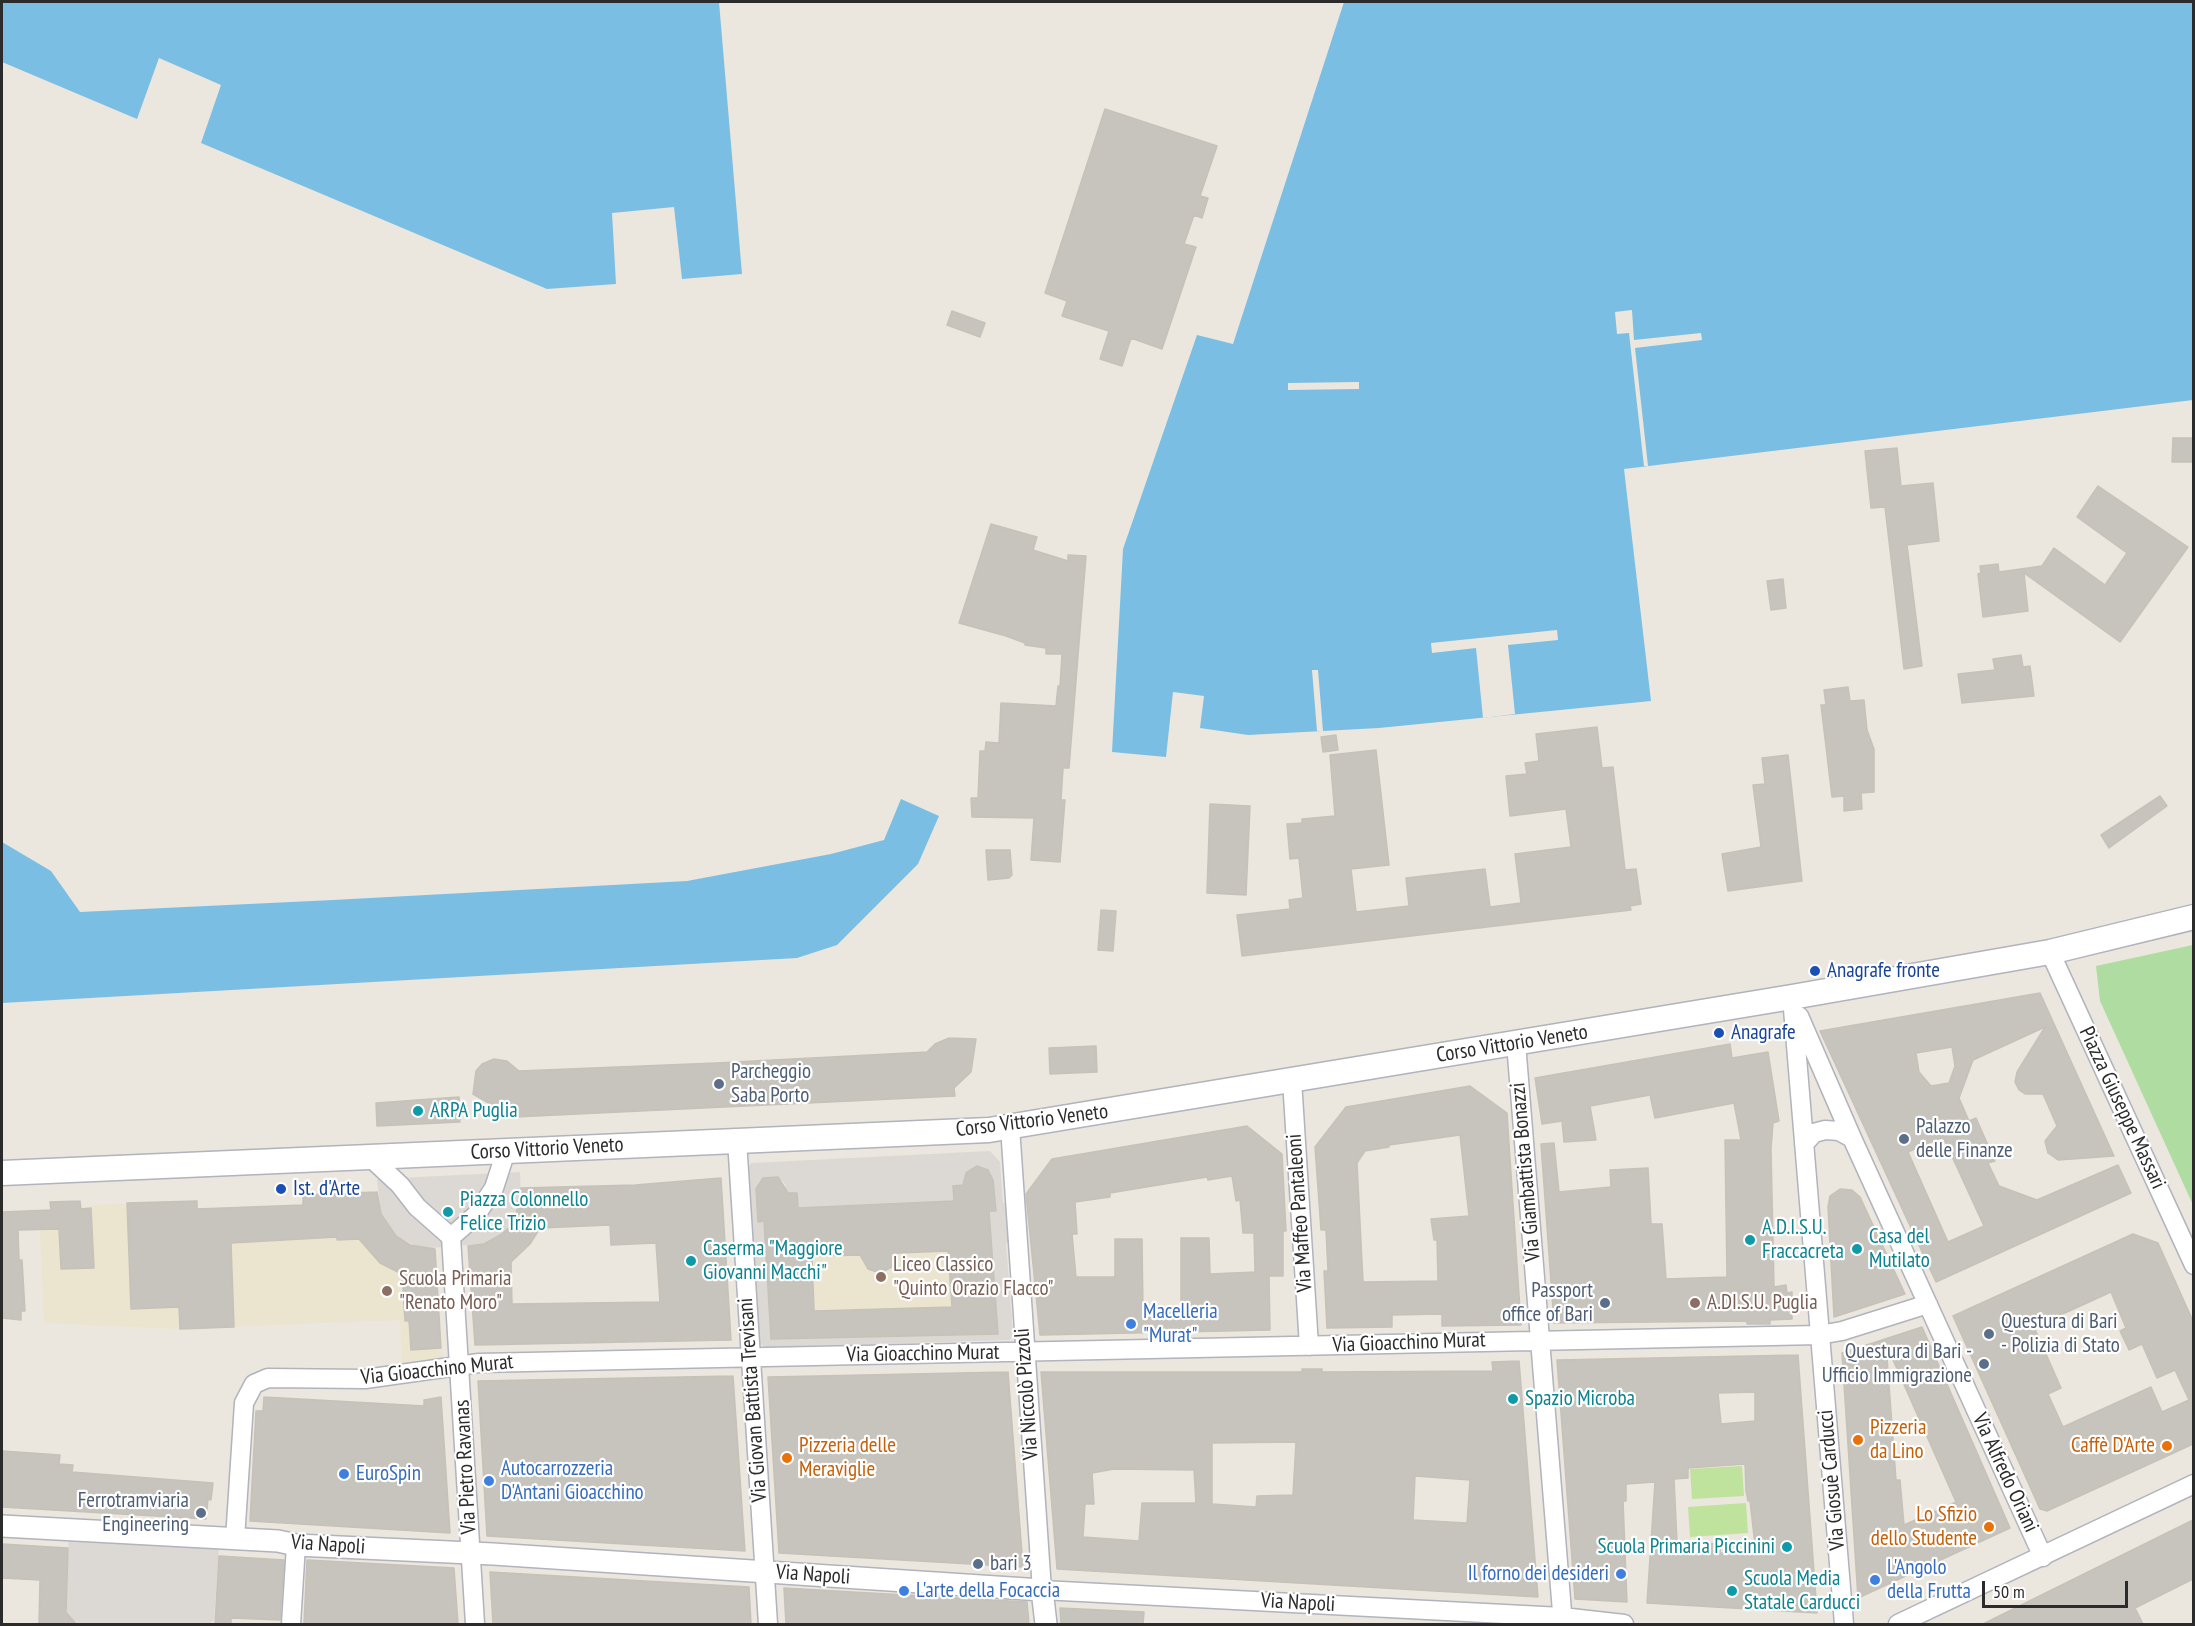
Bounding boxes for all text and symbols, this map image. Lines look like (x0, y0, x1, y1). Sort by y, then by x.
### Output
place label: Anagrafe fronte (1827, 958, 1940, 984)
marker: Anagrafe fronte (1808, 964, 1822, 978)
street label: Corso Vittorio Veneto (1434, 1020, 1590, 1068)
place label: Anagrafe (1731, 1020, 1796, 1046)
street label: Piazza Giuseppe Massari (2073, 1023, 2171, 1193)
marker: Anagrafe (1712, 1026, 1726, 1040)
place label: Parcheggio Saba Porto (731, 1059, 811, 1109)
marker: Parcheggio Saba Porto (712, 1077, 726, 1091)
street label: Via Giambattista Bonazzi (1506, 1081, 1546, 1263)
place label: ARPA Puglia (430, 1098, 518, 1124)
street label: Corso Vittorio Veneto (955, 1099, 1109, 1143)
marker: ARPA Puglia (411, 1104, 425, 1118)
place label: Palazzo delle Finanze (1916, 1114, 2013, 1164)
street label: Corso Vittorio Veneto (470, 1132, 624, 1166)
marker: Palazzo delle Finanze (1897, 1132, 1911, 1146)
street label: Via Maffeo Pantaleoni (1282, 1133, 1318, 1293)
place label: Ist. d'Arte (293, 1176, 360, 1202)
marker: Ist. d'Arte (274, 1182, 288, 1196)
place label: Piazza Colonnello Felice Trizio (460, 1187, 588, 1237)
marker: Piazza Colonnello Felice Trizio (441, 1205, 455, 1219)
place label: A.D.I.S.U. Fraccacreta (1762, 1215, 1844, 1265)
place label: Casa del Mutilato (1869, 1224, 1930, 1274)
marker: A.D.I.S.U. Fraccacreta (1743, 1233, 1757, 1247)
place label: Caserma "Maggiore Giovanni Macchi" (703, 1236, 843, 1286)
marker: Casa del Mutilato (1850, 1242, 1864, 1256)
place label: Liceo Classico "Quinto Orazio Flacco" (893, 1252, 1054, 1302)
marker: Caserma "Maggiore Giovanni Macchi" (684, 1254, 698, 1268)
place label: Scuola Primaria "Renato Moro" (399, 1266, 511, 1316)
marker: Liceo Classico "Quinto Orazio Flacco" (874, 1270, 888, 1284)
place label: Passport office of Bari (1502, 1278, 1593, 1328)
marker: Scuola Primaria "Renato Moro" (380, 1284, 394, 1298)
place label: A.DI.S.U. Puglia (1707, 1290, 1818, 1316)
marker: Passport office of Bari (1598, 1296, 1612, 1310)
marker: A.DI.S.U. Puglia (1688, 1296, 1702, 1310)
street label: Via Giovan Battista Trevisani (733, 1297, 773, 1503)
place label: Macelleria "Murat" (1143, 1299, 1218, 1349)
place label: Questura di Bari - Polizia di Stato (2001, 1309, 2120, 1359)
marker: Macelleria "Murat" (1124, 1317, 1138, 1331)
street label: Via Niccolò Pizzoli (1010, 1327, 1044, 1461)
marker: Questura di Bari - Polizia di Stato (1982, 1327, 1996, 1341)
street label: Via Gioacchino Murat (1332, 1328, 1486, 1358)
place label: Questura di Bari - Ufficio Immigrazione (1822, 1339, 1972, 1389)
street label: Via Gioacchino Murat (846, 1340, 1000, 1368)
street label: Via Gioacchino Murat (360, 1349, 514, 1391)
marker: Questura di Bari - Ufficio Immigrazione (1977, 1357, 1991, 1371)
place label: Spazio Microba (1525, 1386, 1635, 1412)
marker: Spazio Microba (1506, 1392, 1520, 1406)
street label: Via Pietro Ravanas (450, 1399, 482, 1535)
street label: Via Giosuè Carducci (1813, 1409, 1851, 1551)
street label: Via Alfredo Oriani (1966, 1409, 2044, 1537)
place label: Pizzeria da Lino (1870, 1415, 1926, 1465)
place label: Pizzeria delle Meraviglie (799, 1433, 896, 1483)
marker: Pizzeria da Lino (1851, 1433, 1865, 1447)
place label: Caffè D'Arte (2071, 1433, 2155, 1459)
marker: Caffè D'Arte (2160, 1439, 2174, 1453)
marker: Pizzeria delle Meraviglie (780, 1451, 794, 1465)
place label: Autocarrozzeria D'Antani Gioacchino (501, 1456, 644, 1506)
place label: EuroSpin (356, 1461, 421, 1487)
marker: EuroSpin (337, 1467, 351, 1481)
marker: Autocarrozzeria D'Antani Gioacchino (482, 1474, 496, 1488)
place label: Ferrotramviaria Engineering (78, 1488, 189, 1538)
place label: Lo Sfizio dello Studente (1871, 1502, 1977, 1552)
marker: Ferrotramviaria Engineering (194, 1506, 208, 1520)
marker: Lo Sfizio dello Studente (1982, 1520, 1996, 1534)
street label: Via Napoli (290, 1530, 366, 1560)
place label: Scuola Primaria Piccinini (1597, 1534, 1775, 1560)
marker: Scuola Primaria Piccinini (1780, 1540, 1794, 1554)
place label: bari 3 (990, 1551, 1032, 1577)
place label: L'Angolo della Frutta (1887, 1555, 1971, 1605)
marker: bari 3 (971, 1557, 985, 1571)
street label: Via Napoli (775, 1560, 851, 1590)
place label: Il forno dei desideri (1468, 1561, 1609, 1587)
place label: Scuola Media Statale Carducci (1744, 1566, 1860, 1616)
marker: Il forno dei desideri (1614, 1567, 1628, 1581)
scale bar (1985, 1569, 2130, 1607)
marker: L'Angolo della Frutta (1868, 1573, 1882, 1587)
place label: L'arte della Focaccia (916, 1578, 1060, 1604)
text: 50 m (1993, 1580, 2025, 1603)
marker: L'arte della Focaccia (897, 1584, 911, 1598)
marker: Scuola Media Statale Carducci (1725, 1584, 1739, 1598)
street label: Via Napoli (1260, 1588, 1336, 1618)

